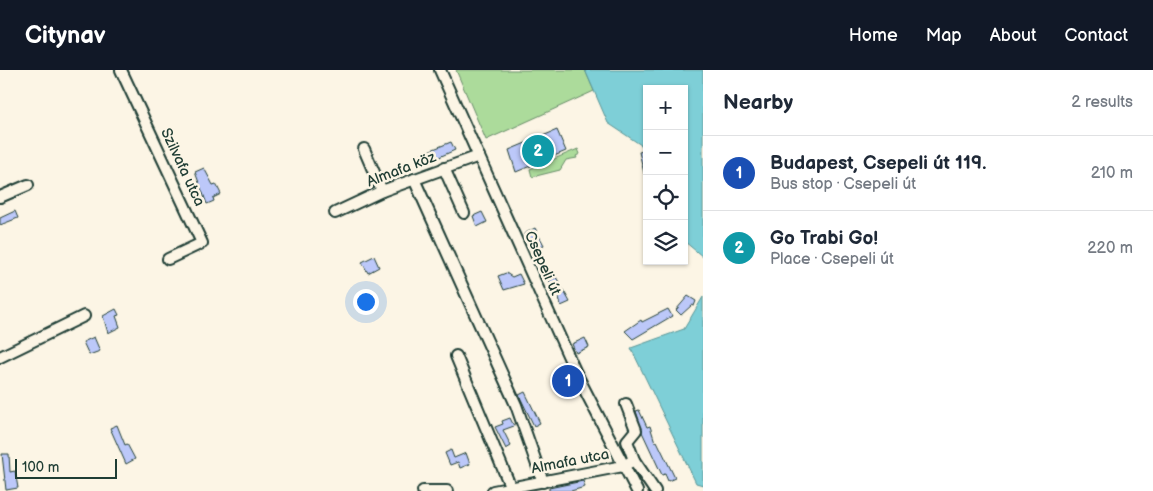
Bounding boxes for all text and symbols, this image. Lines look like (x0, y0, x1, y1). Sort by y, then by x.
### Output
text: Citynav (25, 21, 106, 50)
text: Home (849, 25, 898, 46)
text: Map (926, 25, 962, 46)
text: About (990, 25, 1037, 46)
text: Contact (1065, 25, 1128, 46)
map controls (643, 85, 688, 265)
button: + (643, 85, 688, 130)
text: Nearby (723, 90, 793, 115)
text: 2 results (1071, 93, 1133, 112)
street label: Szilvafa utca (156, 125, 209, 209)
button: − (643, 130, 688, 175)
pin: 2 (522, 132, 554, 170)
street label: Almafa köz (364, 147, 439, 191)
text: Budapest, Csepeli út 119. (770, 152, 986, 175)
text: 1 (736, 164, 742, 183)
text: 210 m (1091, 164, 1133, 183)
button: locate (643, 175, 688, 220)
text: Bus stop · Csepeli út (770, 175, 916, 194)
button: layers (643, 220, 688, 265)
text: Go Trabi Go! (770, 227, 878, 250)
street label: Csepeli út (520, 228, 565, 299)
text: 2 (734, 239, 744, 258)
text: 220 m (1087, 239, 1133, 258)
text: Place · Csepeli út (770, 250, 894, 269)
your location (353, 289, 379, 315)
pin: 1 (552, 362, 584, 400)
street label: Almafa utca (530, 445, 611, 478)
scale bar (15, 456, 118, 479)
text: 100 m (22, 459, 59, 476)

